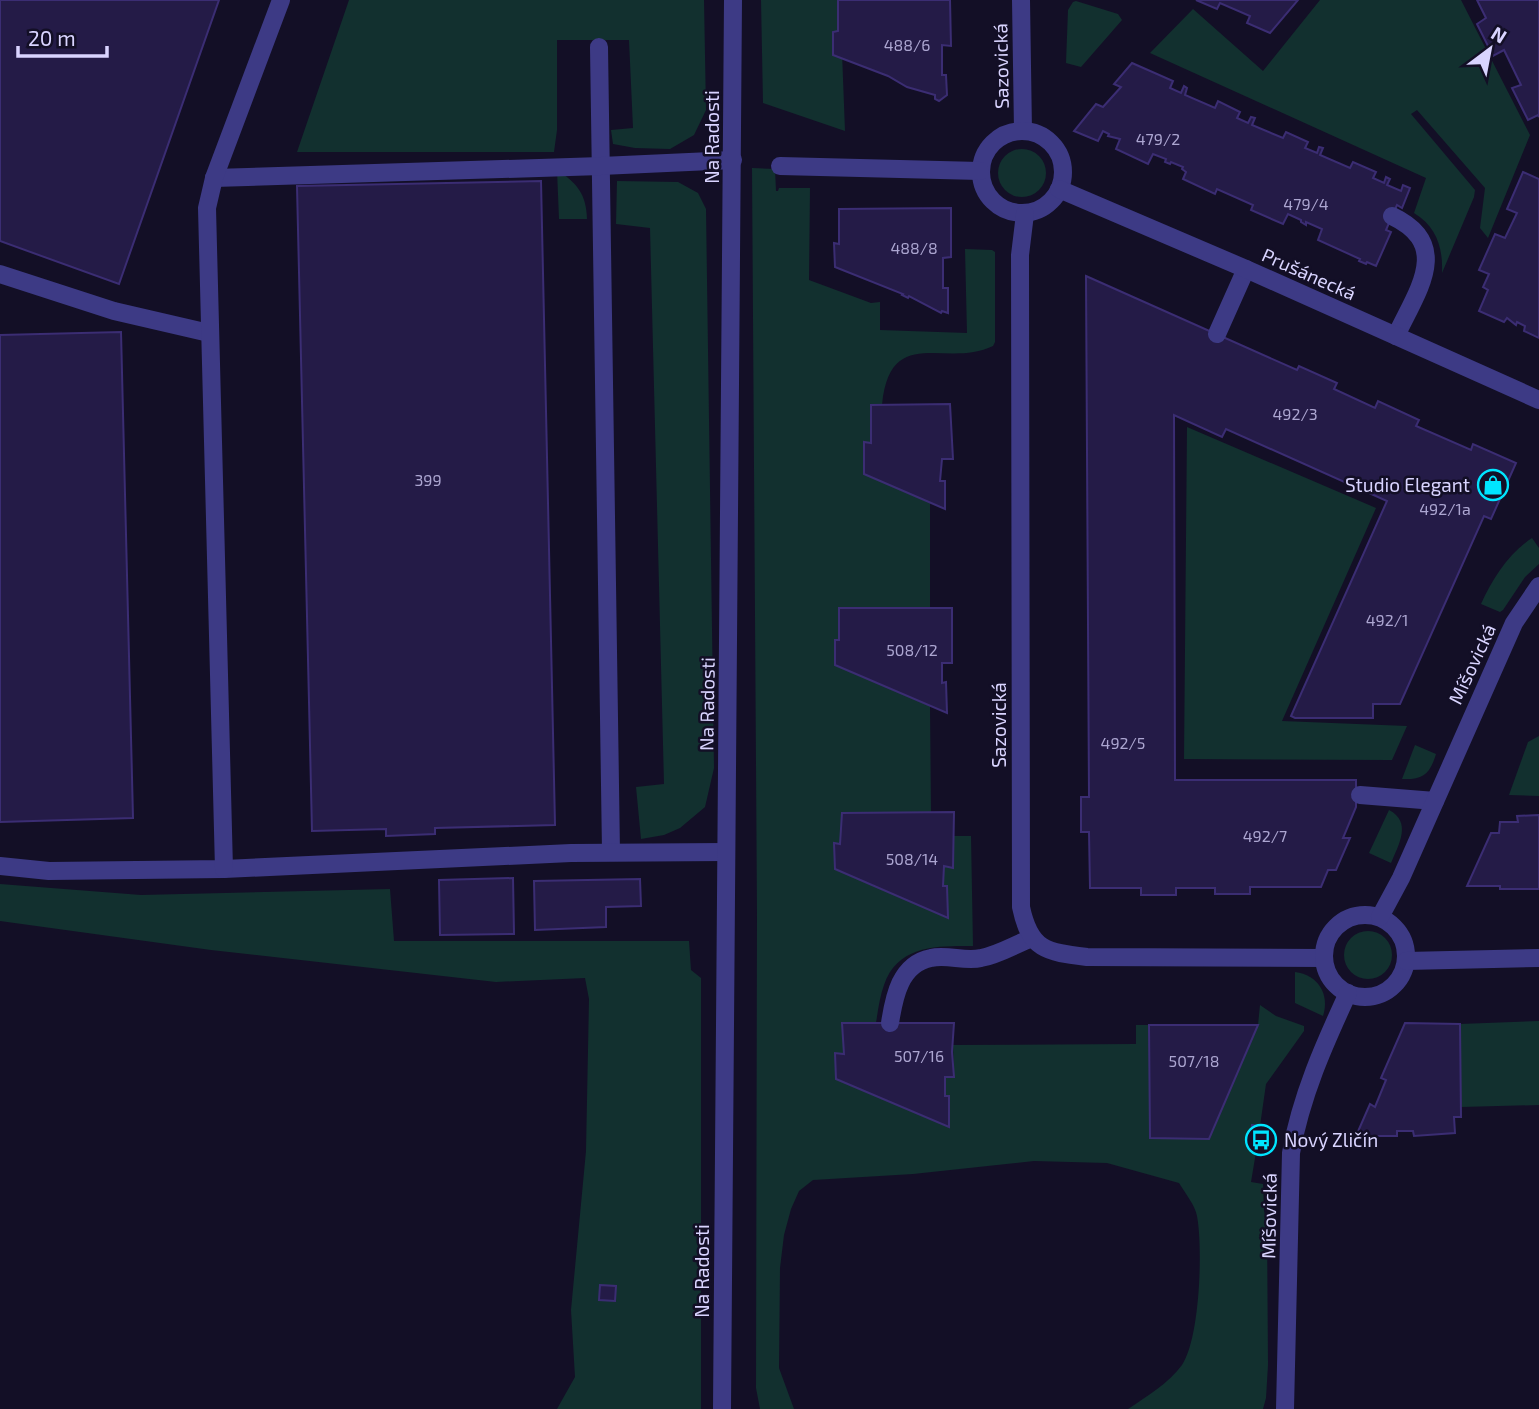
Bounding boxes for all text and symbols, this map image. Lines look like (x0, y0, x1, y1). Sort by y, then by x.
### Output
scale bar (18, 14, 107, 58)
north arrow (1455, 14, 1525, 84)
text: N (1487, 21, 1511, 48)
street label: Sazovická (988, 23, 1013, 109)
text: 20 m (28, 25, 76, 50)
house number: 488/6 (884, 35, 930, 54)
street label: Na Radosti (700, 90, 723, 184)
house number: 479/2 (1136, 129, 1180, 148)
house number: 479/4 (1283, 194, 1329, 213)
house number: 488/8 (890, 238, 938, 257)
street label: Prušánecká (1259, 243, 1360, 304)
house number: 492/3 (1272, 404, 1318, 423)
shop icon: Studio Elegant (1476, 468, 1510, 502)
house number: 399 (414, 470, 442, 489)
place label: Studio Elegant (1345, 473, 1470, 496)
house number: 492/1a (1419, 499, 1471, 518)
house number: 492/1 (1366, 610, 1408, 629)
street label: Míšovická (1443, 620, 1500, 708)
house number: 508/12 (886, 640, 938, 659)
street label: Na Radosti (694, 657, 719, 751)
street label: Sazovická (987, 682, 1010, 768)
house number: 492/5 (1101, 733, 1145, 752)
house number: 492/7 (1243, 826, 1287, 845)
house number: 508/14 (886, 849, 938, 868)
house number: 507/16 (894, 1046, 944, 1065)
house number: 507/18 (1169, 1051, 1219, 1070)
bus stop icon: Nový Zličín (1244, 1123, 1278, 1157)
place label: Nový Zličín (1284, 1128, 1378, 1151)
street label: Míšovická (1256, 1173, 1281, 1259)
street label: Na Radosti (690, 1224, 713, 1318)

